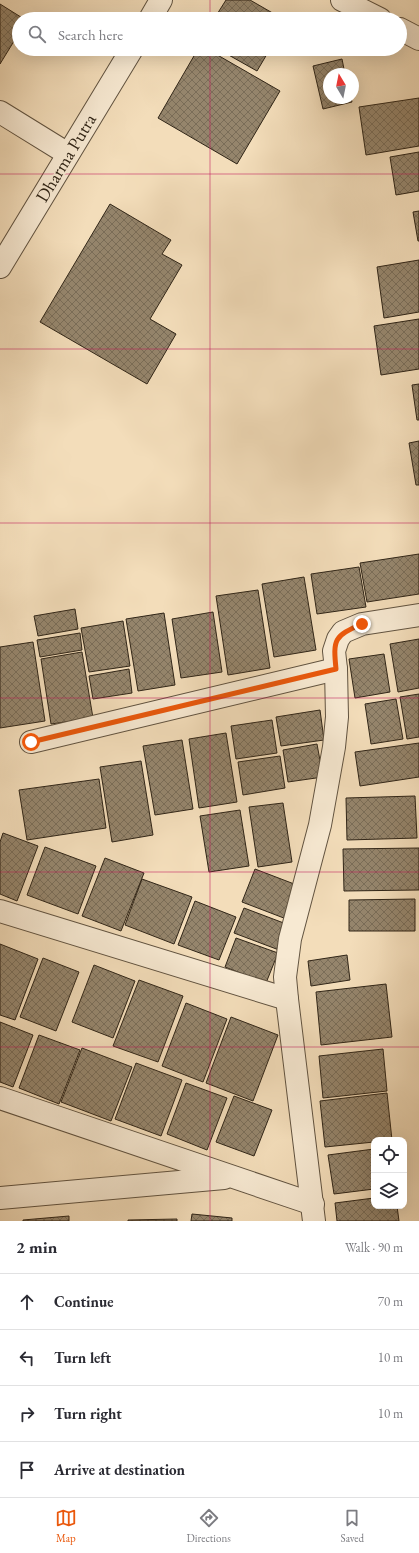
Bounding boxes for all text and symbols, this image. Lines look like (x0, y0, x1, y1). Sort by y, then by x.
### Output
search box (12, 12, 407, 56)
icon: search (26, 23, 48, 45)
text: Search here (58, 25, 123, 44)
north arrow (323, 68, 359, 104)
street label: Dharma Putra (30, 109, 101, 206)
route end (353, 615, 371, 633)
route start (22, 733, 40, 751)
map controls (371, 1137, 407, 1209)
button: locate (371, 1137, 407, 1173)
button: layers (371, 1173, 407, 1209)
text: 2 min (16, 1236, 57, 1258)
text: Walk · 90 m (345, 1239, 403, 1256)
icon: ahead (16, 1291, 38, 1313)
text: Continue (54, 1292, 114, 1311)
text: 70 m (378, 1293, 403, 1310)
icon: left (16, 1347, 38, 1369)
text: Turn left (54, 1348, 111, 1367)
text: 10 m (378, 1349, 403, 1366)
icon: right (16, 1403, 38, 1425)
text: Turn right (54, 1404, 122, 1423)
text: 10 m (378, 1405, 403, 1422)
icon: arrive (16, 1459, 38, 1481)
text: Arrive at destination (54, 1460, 185, 1479)
tab: Map (55, 1507, 77, 1545)
tab: Directions (187, 1507, 231, 1545)
tab: Saved (341, 1507, 364, 1545)

